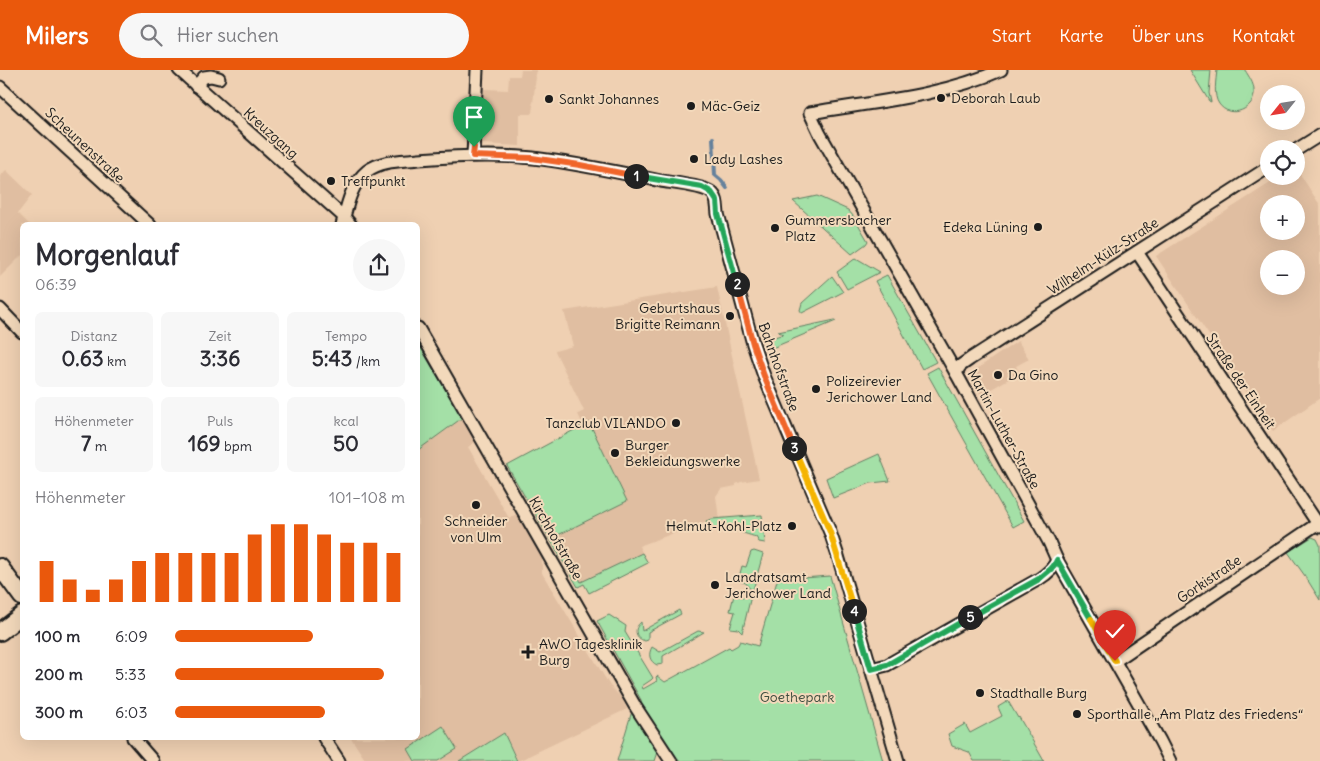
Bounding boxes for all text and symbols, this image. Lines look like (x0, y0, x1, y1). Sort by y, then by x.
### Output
search box (119, 13, 469, 58)
text: Milers (25, 20, 89, 50)
icon: search (137, 21, 165, 49)
text: Hier suchen (177, 23, 279, 47)
text: Start (992, 24, 1031, 47)
text: Karte (1059, 24, 1104, 47)
text: Über uns (1132, 24, 1204, 47)
text: Kontakt (1232, 24, 1295, 47)
north arrow (1260, 85, 1305, 130)
map controls (1260, 85, 1305, 295)
place label: Deborah Laub (951, 89, 1041, 107)
place label: Sankt Johannes (559, 90, 659, 108)
marker: Deborah Laub (935, 92, 947, 104)
marker: Sankt Johannes (543, 93, 555, 105)
pin (453, 96, 495, 147)
place label: Mäc-Geiz (701, 97, 761, 115)
marker: Mäc-Geiz (685, 100, 697, 112)
icon: arrive (460, 103, 488, 131)
street label: Scheunenstraße (41, 104, 129, 186)
street label: Kreuzgang (240, 104, 302, 162)
button: locate (1260, 140, 1305, 185)
place label: Lady Lashes (704, 150, 783, 168)
marker: Lady Lashes (688, 153, 700, 165)
pin: 1 (624, 164, 648, 188)
text: 1 (634, 167, 639, 185)
place label: Treffpunkt (341, 172, 406, 190)
marker: Treffpunkt (325, 175, 337, 187)
button: + (1260, 195, 1305, 240)
place label: Gummersbacher Platz (785, 211, 892, 245)
street label: Wilhelm-Külz-Straße (1044, 213, 1162, 299)
place label: Edeka Lüning (943, 218, 1028, 236)
marker: Edeka Lüning (1032, 221, 1044, 233)
marker: Gummersbacher Platz (769, 222, 781, 234)
text: Morgenlauf (35, 237, 179, 273)
button: share (353, 239, 405, 291)
button: − (1260, 250, 1305, 295)
pin: 2 (724, 272, 750, 296)
text: 06:39 (35, 274, 77, 294)
text: 2 (734, 275, 741, 293)
place label: Geburtshaus Brigitte Reimann (615, 299, 720, 333)
marker: Geburtshaus Brigitte Reimann (724, 310, 736, 322)
street label: Bahnhofstraße (755, 320, 803, 414)
text: Distanz (71, 327, 117, 345)
text: Zeit (209, 327, 231, 345)
text: Tempo (325, 327, 367, 345)
street label: Straße der Einheit (1202, 330, 1280, 433)
text: 0.63 (62, 345, 104, 372)
text: 3:36 (200, 345, 240, 372)
text: 5:43 (312, 345, 353, 372)
text: km (104, 352, 126, 370)
text: /km (353, 352, 380, 370)
street label: Martin-Luther-Straße (964, 366, 1044, 492)
place label: Da Gino (1008, 366, 1059, 384)
marker: Da Gino (992, 369, 1004, 381)
place label: Polizeirevier Jerichower Land (826, 372, 932, 406)
marker: Polizeirevier Jerichower Land (810, 383, 822, 395)
text: Höhenmeter (54, 412, 134, 430)
text: Puls (207, 412, 233, 430)
text: kcal (333, 412, 359, 430)
place label: Tanzclub VILANDO (546, 414, 666, 432)
marker: Tanzclub VILANDO (670, 417, 682, 429)
text: 7 (81, 430, 91, 457)
text: 169 (188, 430, 221, 457)
text: 50 (333, 430, 359, 457)
place label: Burger Bekleidungswerke (625, 436, 740, 470)
pin: 3 (782, 436, 806, 460)
text: m (91, 437, 107, 455)
text: bpm (221, 437, 252, 455)
text: 3 (791, 439, 798, 457)
marker: Burger Bekleidungswerke (609, 447, 621, 459)
text: Höhenmeter (35, 487, 126, 507)
text: 101–108 m (329, 487, 405, 507)
street label: Kirchhofstraße (525, 493, 587, 583)
marker: Schneider von Ulm (470, 499, 482, 511)
place label: Schneider von Ulm (444, 512, 508, 546)
place label: Helmut-Kohl-Platz (666, 517, 782, 535)
marker: Helmut-Kohl-Platz (786, 520, 798, 532)
street label: Gorkistraße (1173, 551, 1245, 607)
place label: Landratsamt Jerichower Land (725, 568, 831, 602)
marker: Landratsamt Jerichower Land (709, 579, 721, 591)
pin: 4 (842, 598, 866, 624)
text: 4 (850, 602, 859, 620)
pin: 5 (958, 604, 982, 630)
text: 5 (966, 608, 975, 626)
pin (1094, 610, 1136, 661)
icon: check (1101, 617, 1129, 645)
text: 100 m (35, 626, 80, 646)
text: 6:09 (115, 626, 148, 646)
place label: AWO Tagesklinik Burg (539, 635, 642, 669)
marker: AWO Tagesklinik Burg (521, 645, 535, 659)
text: 200 m (35, 664, 83, 684)
text: 5:33 (115, 664, 146, 684)
place label: Stadthalle Burg (990, 684, 1087, 702)
marker: Stadthalle Burg (974, 687, 986, 699)
park label: Goethepark (760, 688, 834, 706)
text: 300 m (35, 702, 83, 722)
text: 6:03 (115, 702, 147, 722)
place label: Sporthalle „Am Platz des Friedens“ (1087, 705, 1303, 723)
marker: Sporthalle „Am Platz des Friedens“ (1071, 708, 1083, 720)

